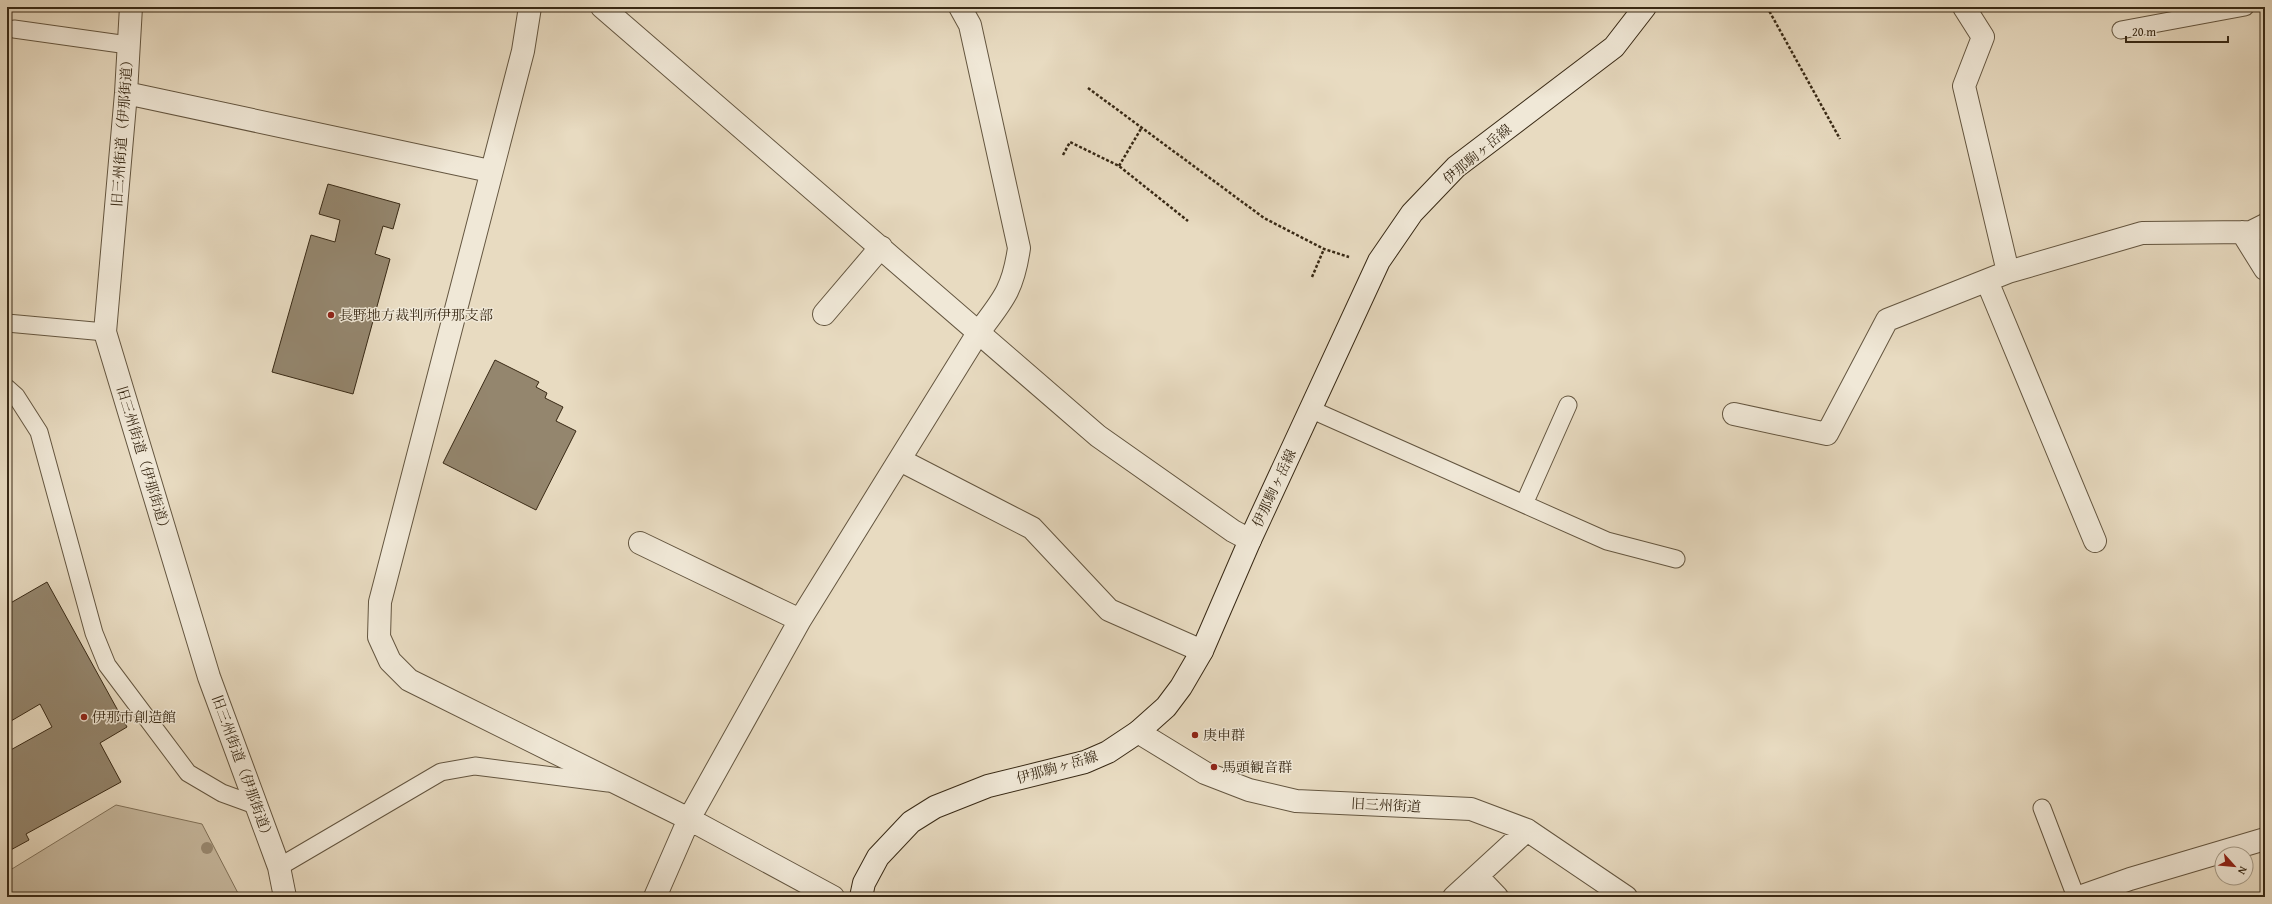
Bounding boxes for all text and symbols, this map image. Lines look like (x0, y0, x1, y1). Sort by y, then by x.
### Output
scale bar (2126, 18, 2228, 44)
text: 20 m (2132, 23, 2156, 40)
street label: 旧三州街道（伊那街道） (107, 52, 137, 208)
street label: 伊那駒ヶ岳線 (1438, 119, 1516, 189)
place label: 長野地方裁判所伊那支部 (339, 305, 493, 325)
marker: 長野地方裁判所伊那支部 (326, 310, 336, 320)
street label: 旧三州街道（伊那街道） (112, 383, 176, 537)
street label: 伊那駒ヶ岳線 (1247, 446, 1301, 530)
street label: 旧三州街道（伊那街道） (207, 692, 279, 844)
place label: 伊那市創造館 (92, 707, 176, 727)
marker: 伊那市創造館 (79, 712, 89, 722)
place label: 庚申群 (1203, 725, 1245, 745)
marker: 庚申群 (1190, 730, 1200, 740)
street label: 伊那駒ヶ岳線 (1014, 746, 1100, 788)
place label: 馬頭観音群 (1222, 757, 1292, 777)
marker: 馬頭観音群 (1209, 762, 1219, 772)
street label: 旧三州街道 (1351, 793, 1421, 817)
north arrow (2214, 846, 2254, 886)
text: N (2234, 864, 2252, 878)

